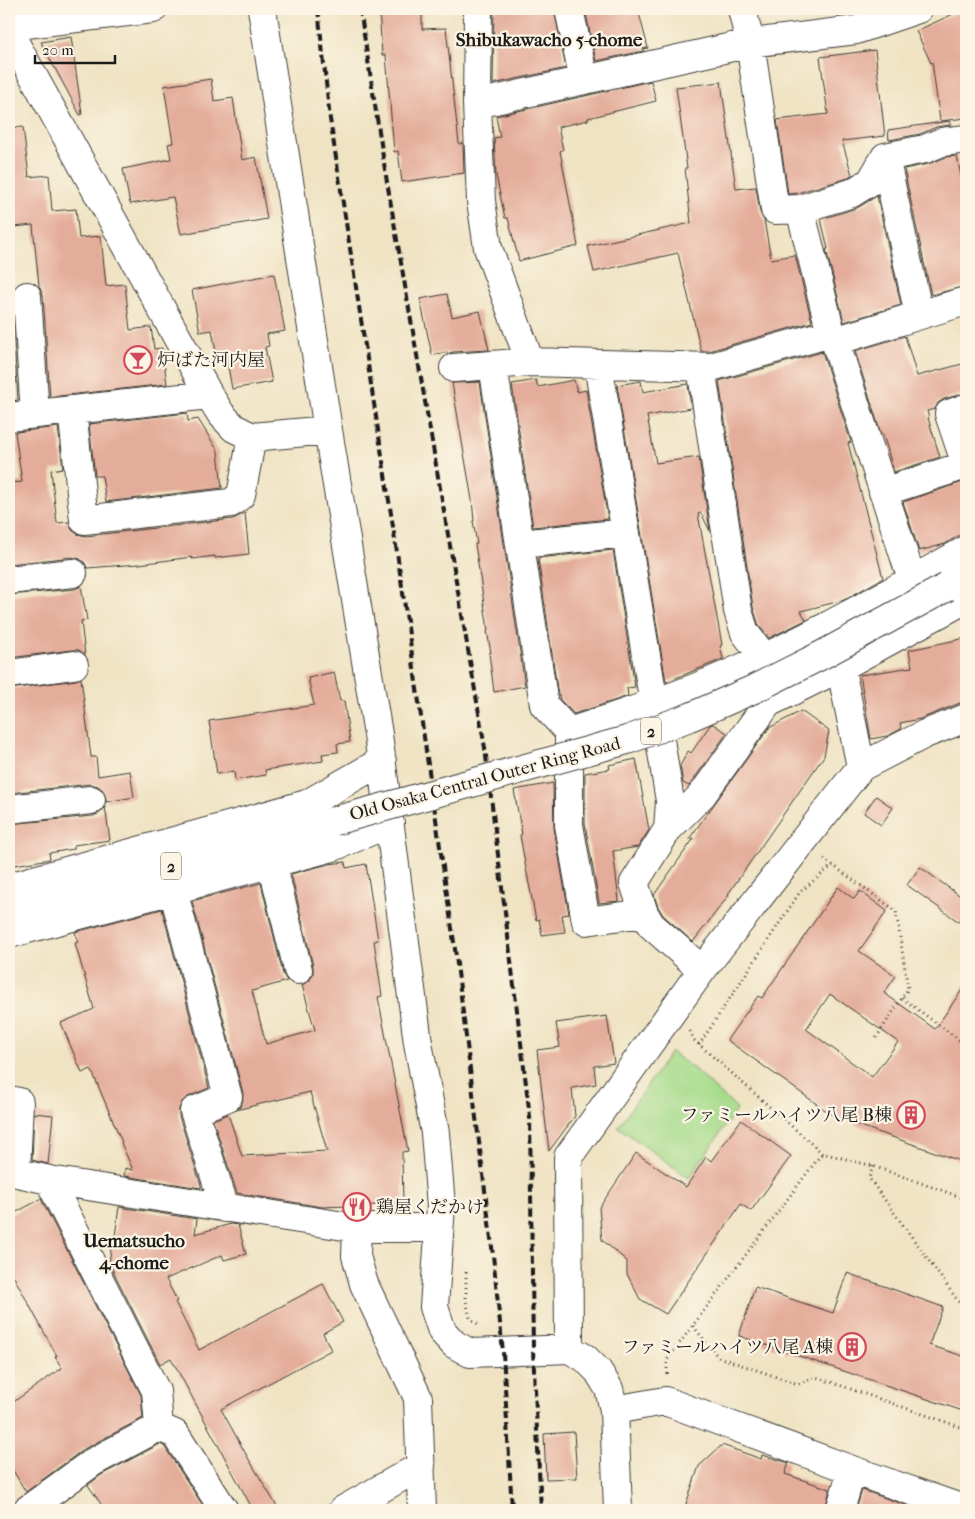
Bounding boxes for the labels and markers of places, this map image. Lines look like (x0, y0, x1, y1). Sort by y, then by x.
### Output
bar icon: 炉ばた河内屋 (123, 345, 153, 375)
place label: 炉ばた河内屋 (157, 350, 265, 371)
building icon: ファミールハイツ八尾 B棟 (896, 1100, 926, 1130)
place label: ファミールハイツ八尾 B棟 (680, 1105, 892, 1126)
restaurant icon: 鶏屋くだかけ (342, 1192, 372, 1222)
place label: 鶏屋くだかけ (376, 1197, 484, 1218)
building icon: ファミールハイツ八尾 A棟 (837, 1332, 867, 1362)
place label: ファミールハイツ八尾 A棟 (621, 1337, 833, 1358)

